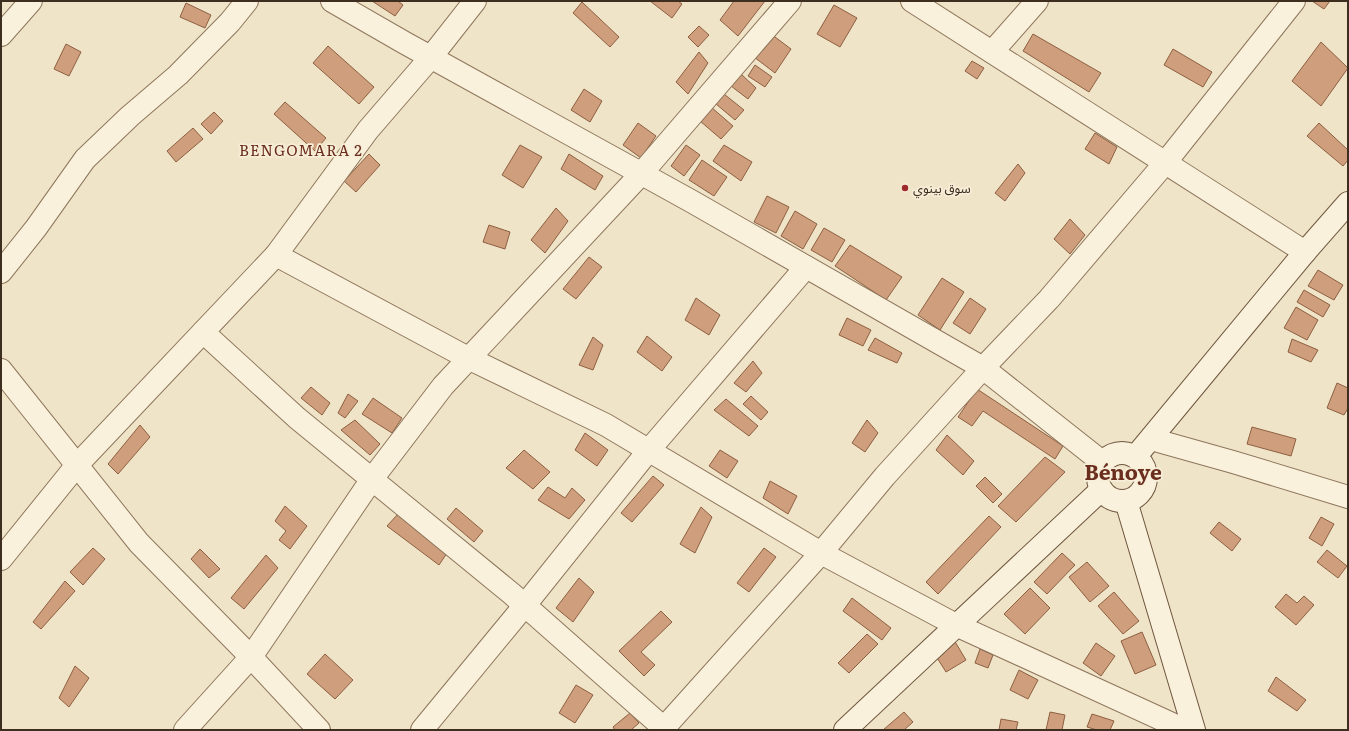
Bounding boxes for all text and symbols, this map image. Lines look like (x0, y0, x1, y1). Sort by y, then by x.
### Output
district label: BENGOMARA 2 (239, 138, 363, 161)
place label: سوق بينوي (913, 178, 971, 199)
marker: سوق بينوي (900, 183, 910, 193)
district label: Bénoye (1084, 455, 1162, 486)

